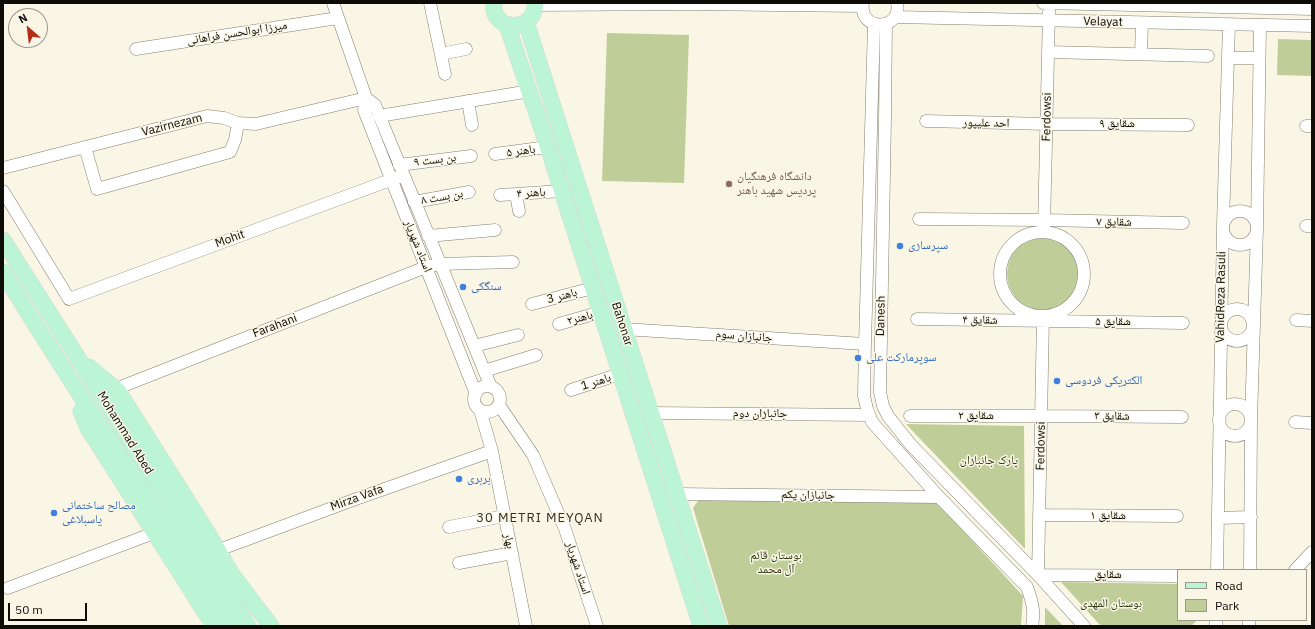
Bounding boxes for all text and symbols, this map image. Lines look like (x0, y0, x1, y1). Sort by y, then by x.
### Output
north arrow (8, 8, 48, 48)
text: N (16, 10, 30, 26)
street label: Velayat (1083, 14, 1123, 30)
street label: میرزا ابوالحسن فراهانی (186, 18, 288, 48)
street label: Ferdowsi (1039, 92, 1055, 142)
street label: Vazirnezam (140, 110, 204, 140)
street label: احد علیپور (962, 115, 1010, 131)
street label: شقایق ۹ (1099, 117, 1135, 131)
street label: باهنر ۵ (506, 142, 536, 160)
street label: بن بست ۹ (413, 150, 457, 170)
place label: دانشگاه فرهنگیان پردیس شهید باهنر (737, 170, 816, 198)
marker: دانشگاه فرهنگیان پردیس شهید باهنر (724, 179, 734, 189)
street label: باهنر ۴ (516, 185, 546, 201)
street label: بن بست ۸ (420, 186, 464, 208)
street label: شقایق ۷ (1096, 214, 1132, 230)
street label: استاد شهریار (401, 218, 435, 274)
street label: Mohit (213, 227, 247, 251)
place label: سپرسازی (908, 239, 948, 253)
marker: سپرسازی (895, 241, 905, 251)
street label: VahidReza Rasuli (1213, 251, 1229, 343)
place label: سنگکی (471, 280, 502, 294)
marker: سنگکی (458, 282, 468, 292)
street label: باهنر 3 (545, 285, 579, 307)
street label: Danesh (873, 296, 889, 336)
street label: Bahonar (608, 300, 636, 348)
street label: باهنر۲ (565, 308, 595, 328)
street label: Farahani (251, 311, 299, 341)
street label: شقایق ۴ (962, 312, 998, 328)
street label: شقایق ۵ (1095, 315, 1131, 329)
street label: جانبازان سوم (715, 327, 773, 345)
place label: سوپرمارکت علی (866, 351, 936, 365)
marker: سوپرمارکت علی (853, 353, 863, 363)
street label: باهنر 1 (579, 370, 613, 394)
place label: الکتریکی فردوسی (1065, 374, 1142, 388)
marker: الکتریکی فردوسی (1052, 376, 1062, 386)
street label: Mohammad Abed (94, 389, 156, 477)
street label: جانبازان دوم (733, 407, 787, 421)
street label: شقایق ۳ (1094, 408, 1130, 424)
street label: شقایق ۲ (958, 409, 994, 423)
street label: Ferdowsi (1033, 421, 1049, 471)
park label: پارک جانبازان (960, 454, 1018, 468)
place label: بربری (467, 472, 491, 486)
marker: بربری (454, 474, 464, 484)
street label: Mirza Vafa (328, 482, 386, 514)
street label: جانبازان یکم (781, 487, 835, 503)
place label: مصالح ساختمانی یاسبلاغی (62, 499, 136, 527)
marker: مصالح ساختمانی یاسبلاغی (49, 508, 59, 518)
street label: شقایق ۱ (1090, 509, 1126, 523)
district label: 30 METRI MEYQAN (476, 510, 604, 526)
street label: بهار (500, 532, 518, 550)
street label: استاد شهریار (563, 540, 593, 596)
park label: بوستان قائم آل محمد (750, 549, 802, 577)
street label: شقایق (1094, 568, 1122, 582)
legend (1177, 569, 1307, 621)
text: Road (1215, 578, 1243, 593)
scale bar (10, 595, 89, 621)
park label: بوستان المهدی (1080, 597, 1142, 611)
text: Park (1215, 598, 1239, 613)
text: 50 m (15, 602, 43, 617)

